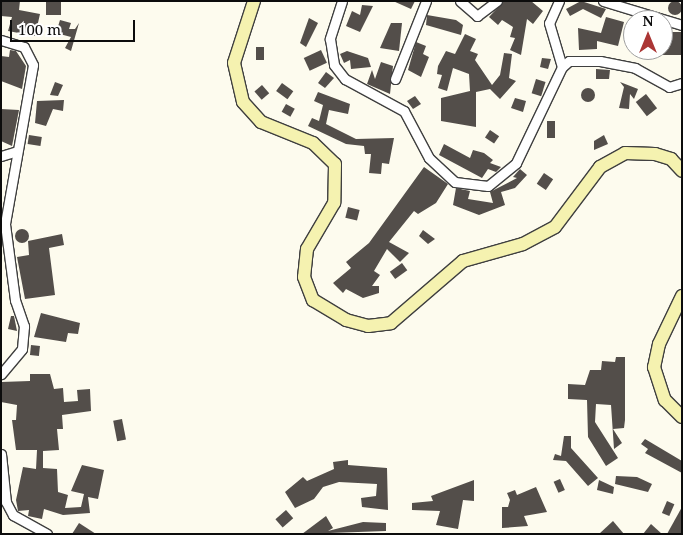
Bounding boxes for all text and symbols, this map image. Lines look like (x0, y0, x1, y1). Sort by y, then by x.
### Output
scale bar (12, 10, 138, 42)
north arrow (623, 10, 673, 60)
text: N (642, 11, 654, 30)
text: 100 m (18, 19, 61, 39)

